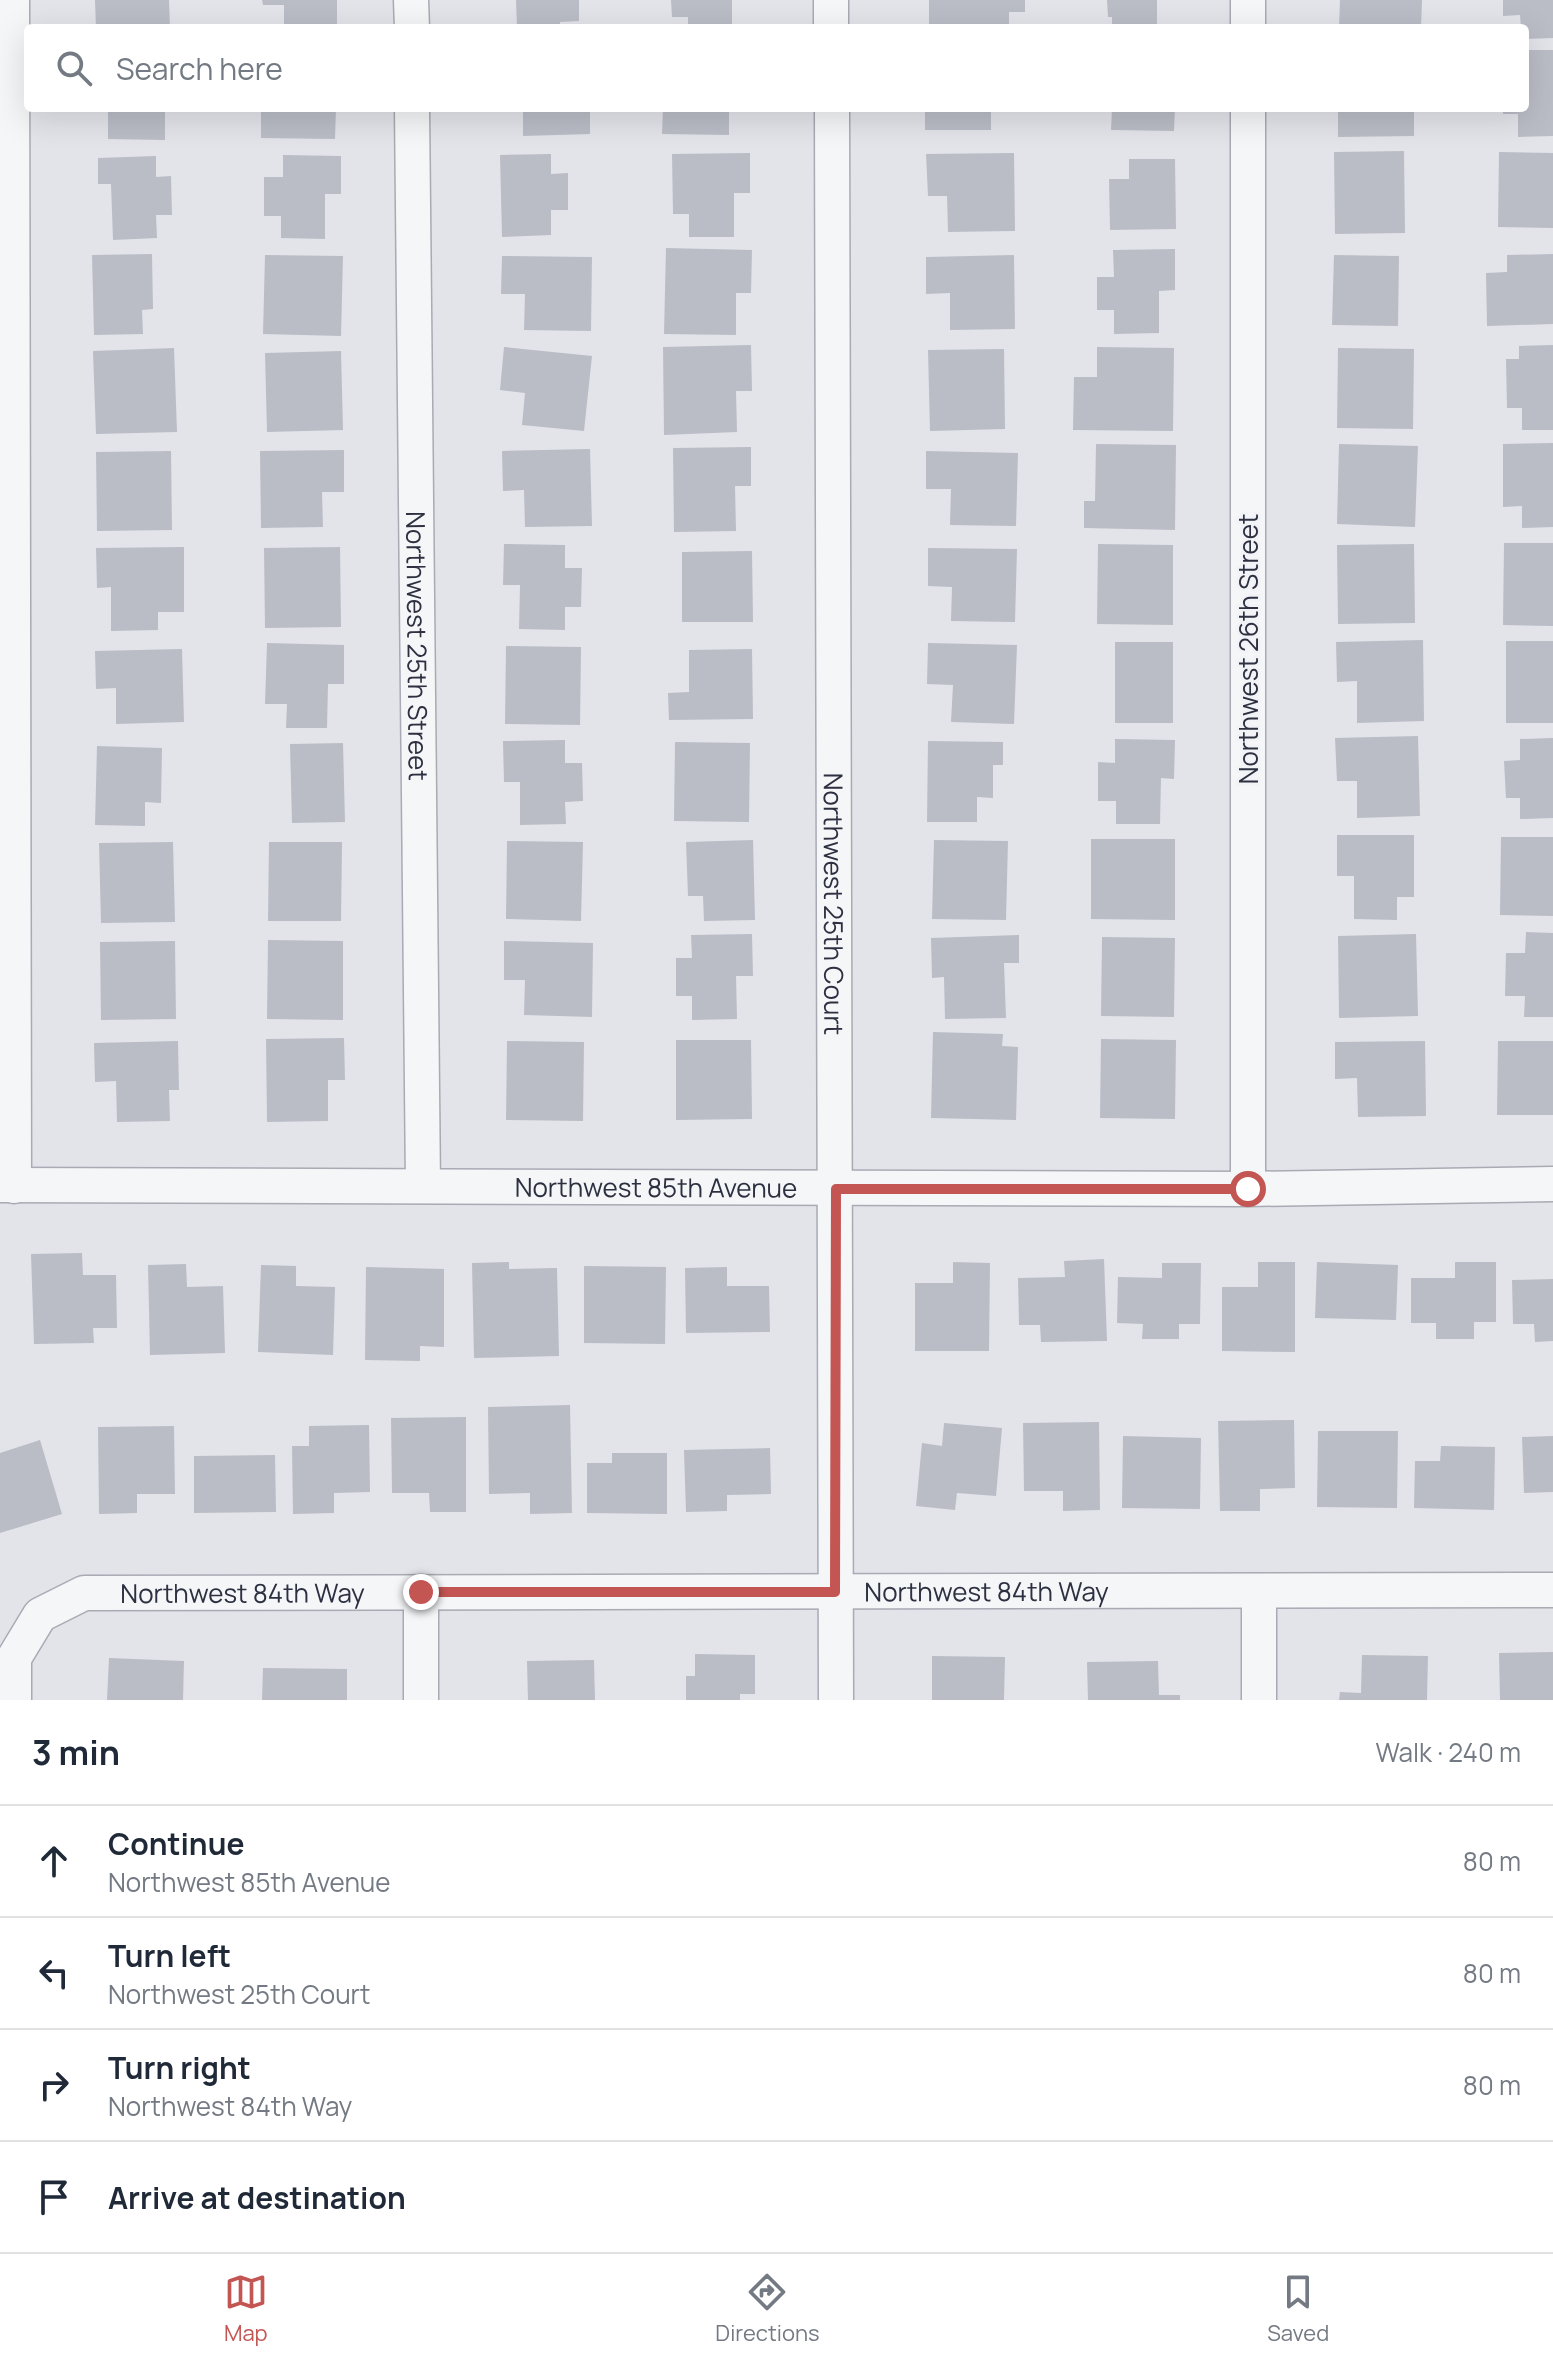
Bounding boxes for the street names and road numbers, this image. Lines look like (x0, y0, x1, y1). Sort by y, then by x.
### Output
street label: Northwest 25th Street (398, 511, 437, 781)
street label: Northwest 26th Street (1230, 514, 1266, 784)
street label: Northwest 25th Court (816, 773, 852, 1035)
street label: Northwest 85th Avenue (515, 1169, 797, 1206)
street label: Northwest 84th Way (864, 1573, 1109, 1609)
street label: Northwest 84th Way (120, 1574, 365, 1611)

